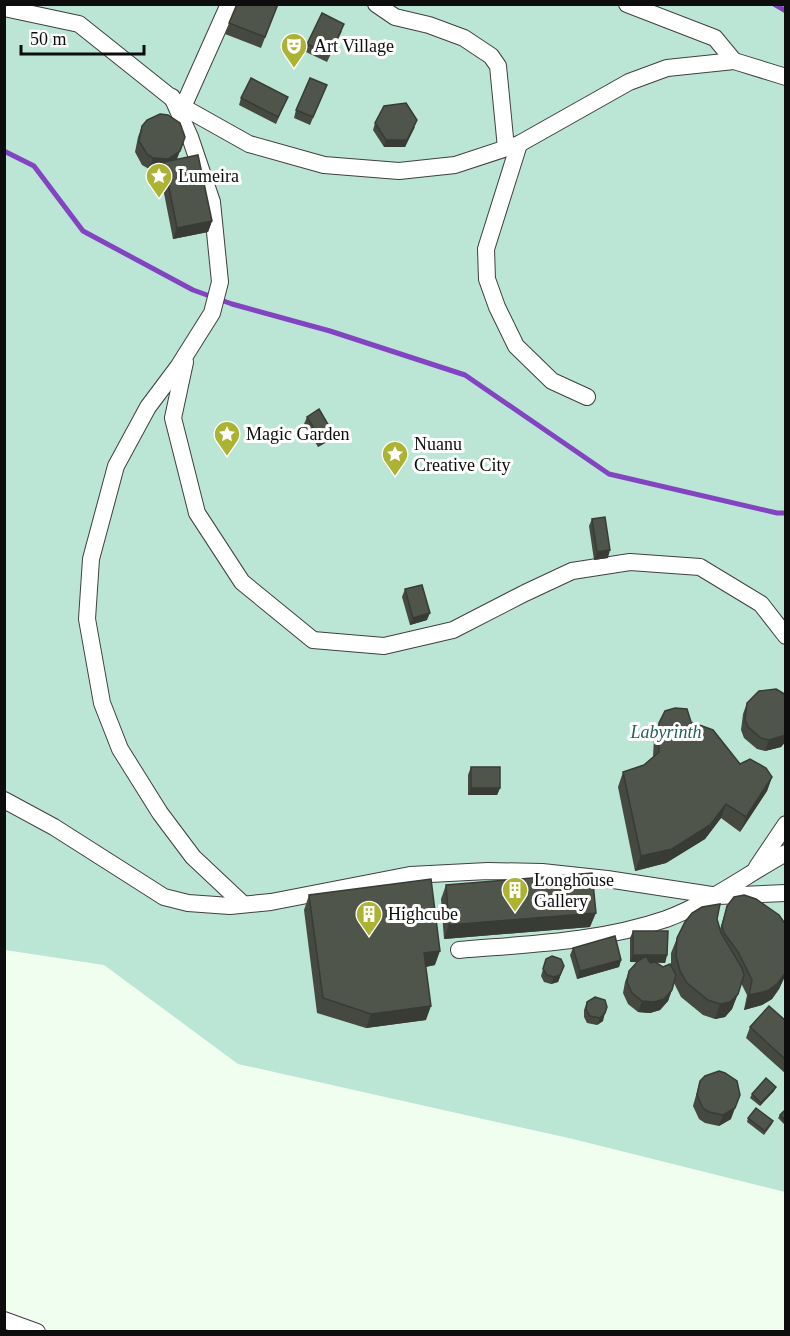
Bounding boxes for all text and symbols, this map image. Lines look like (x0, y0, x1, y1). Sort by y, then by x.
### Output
scale bar (21, 18, 144, 56)
text: 50 m (30, 29, 67, 49)
theatre icon: Art Village (279, 31, 309, 69)
place label: Art Village (314, 36, 394, 56)
place icon: Lumeira (144, 161, 174, 199)
place label: Lumeira (178, 166, 239, 186)
place icon: Magic Garden (212, 419, 242, 457)
place label: Magic Garden (246, 424, 349, 444)
place label: Nuanu Creative City (414, 434, 510, 475)
place icon: Nuanu Creative City (380, 439, 410, 477)
park label: Labyrinth (629, 722, 702, 742)
place label: Longhouse Gallery (534, 870, 614, 911)
building icon: Longhouse Gallery (500, 875, 530, 913)
building icon: Highcube (354, 899, 384, 937)
place label: Highcube (388, 904, 458, 924)

